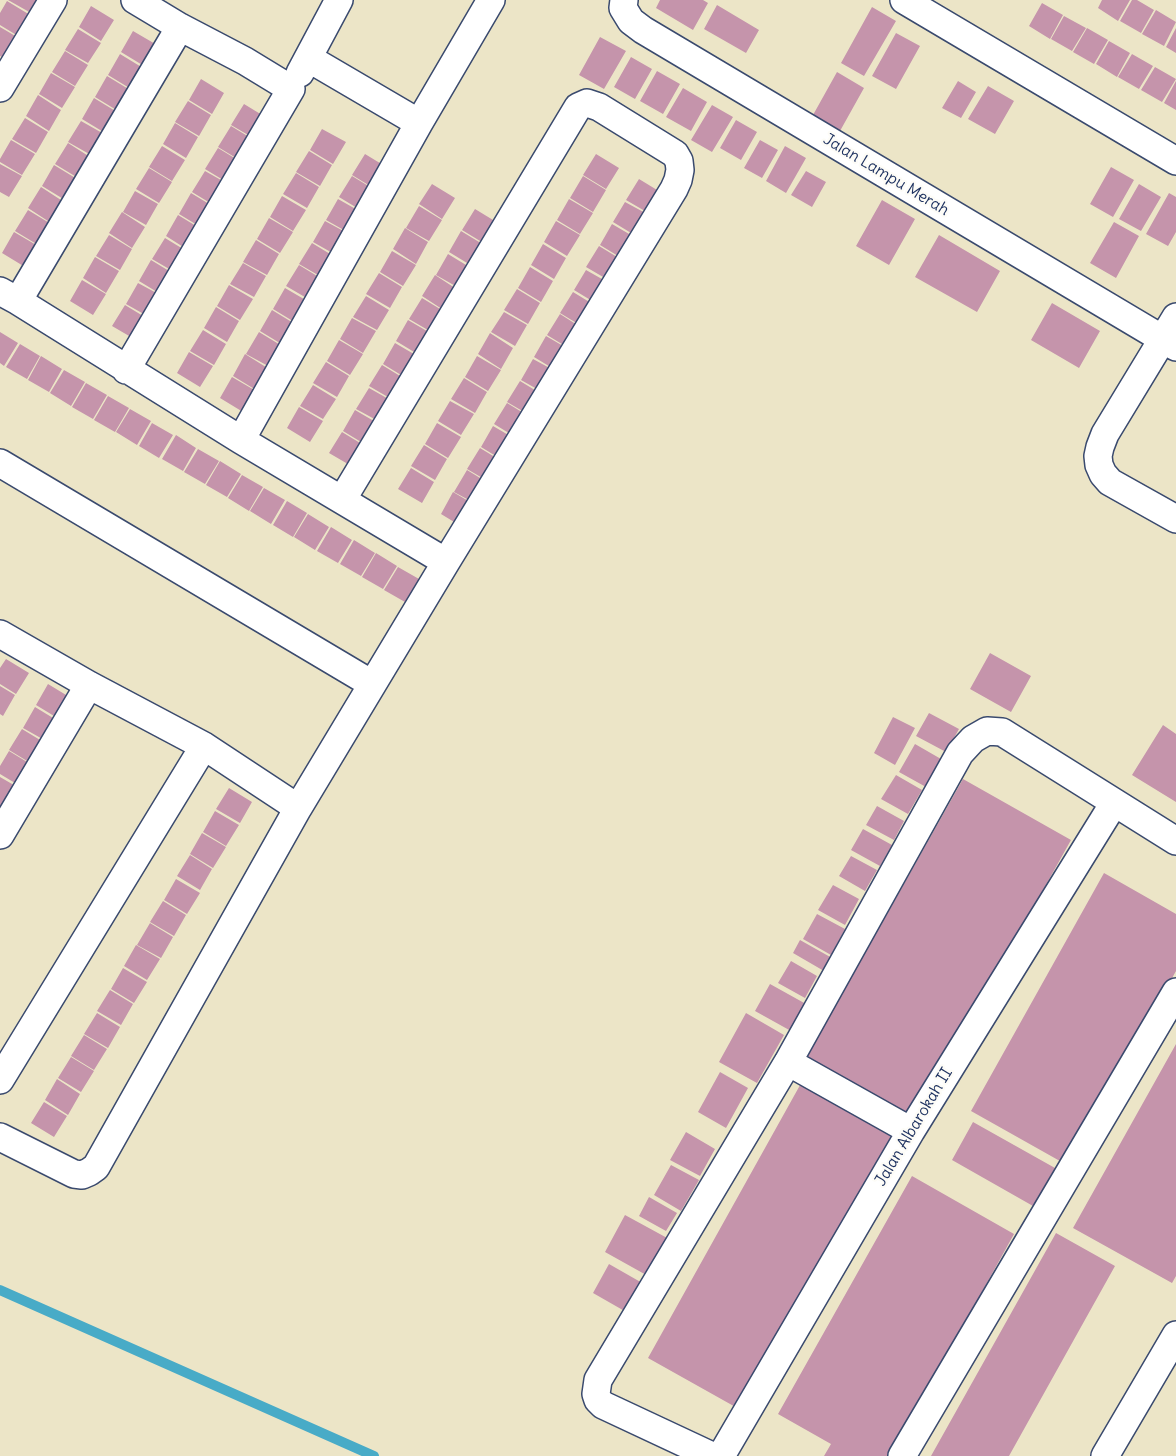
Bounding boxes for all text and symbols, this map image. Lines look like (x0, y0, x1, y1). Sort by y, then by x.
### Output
street label: Jalan Lampu Merah (820, 130, 952, 220)
street label: Jalan Albarokah II (871, 1064, 957, 1190)

